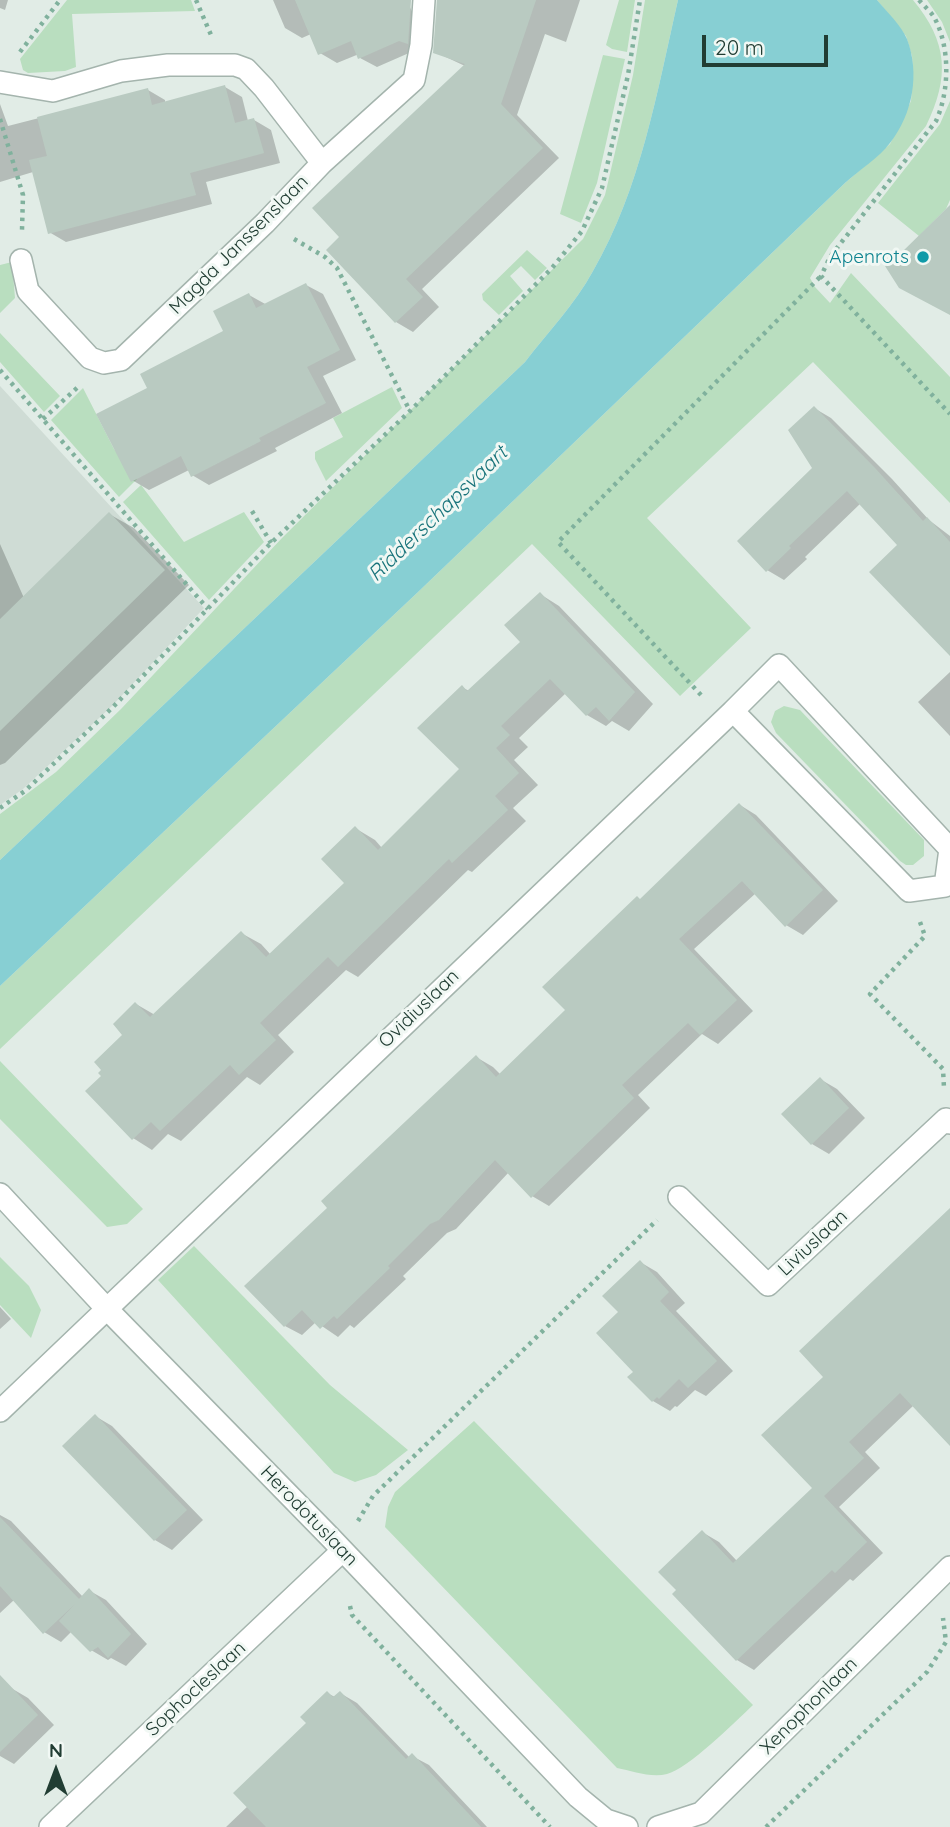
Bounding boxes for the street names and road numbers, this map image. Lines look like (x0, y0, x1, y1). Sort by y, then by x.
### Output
street label: Magda Janssenslaan (165, 171, 313, 319)
street label: Ovidiuslaan (374, 965, 464, 1053)
street label: Liviuslaan (774, 1205, 852, 1281)
street label: Herodotuslaan (255, 1461, 363, 1571)
street label: Sophocleslaan (141, 1637, 251, 1741)
street label: Xenophonlaan (756, 1653, 862, 1759)

